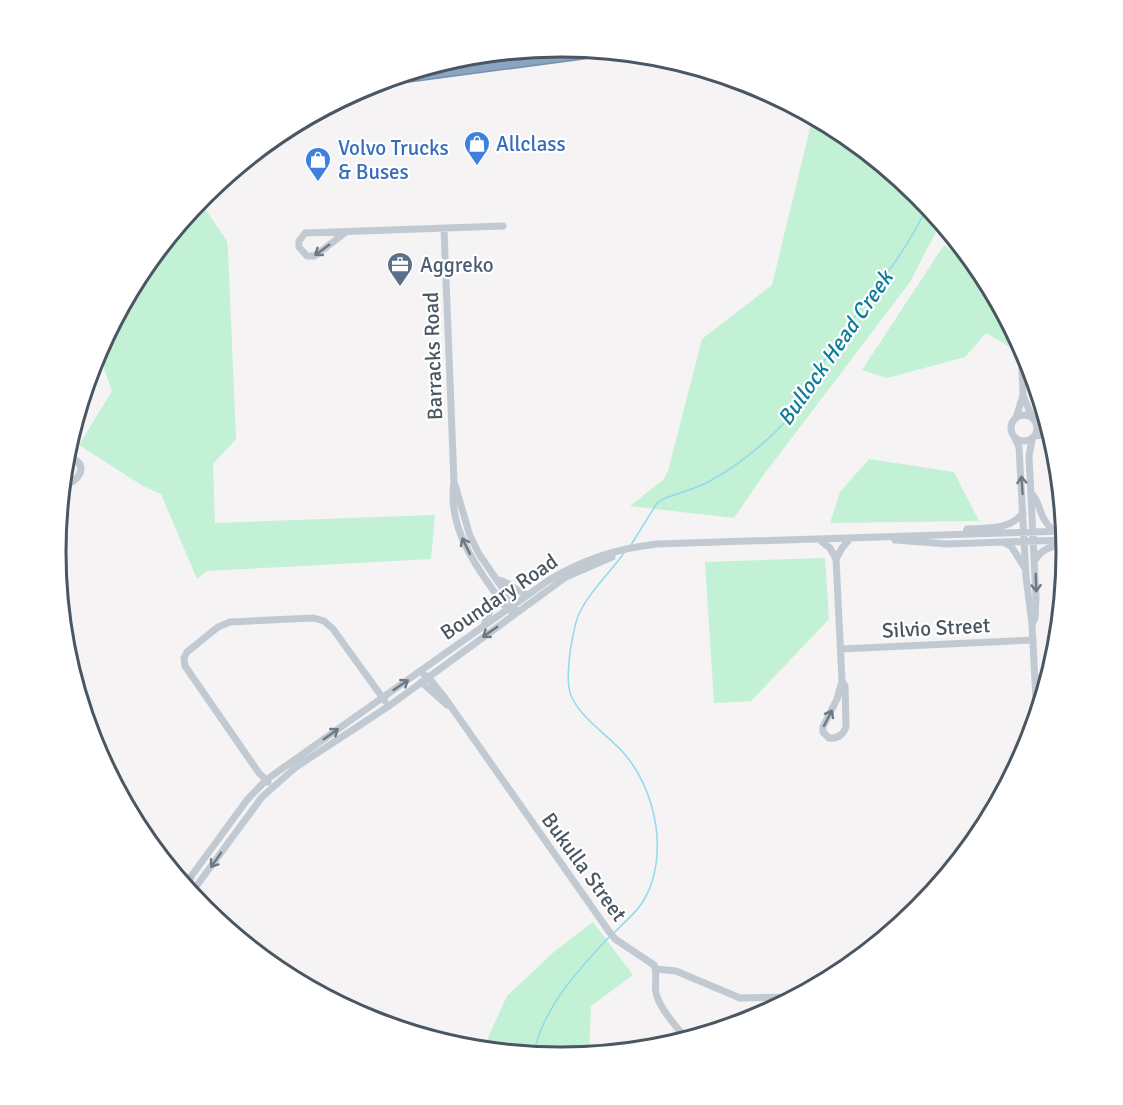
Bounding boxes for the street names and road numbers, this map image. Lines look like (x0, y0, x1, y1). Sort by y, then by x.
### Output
street label: Barracks Road (418, 291, 448, 421)
street label: Boundary Road (435, 548, 563, 646)
street label: Silvio Street (881, 612, 991, 644)
street label: Bukulla Street (536, 808, 632, 926)

